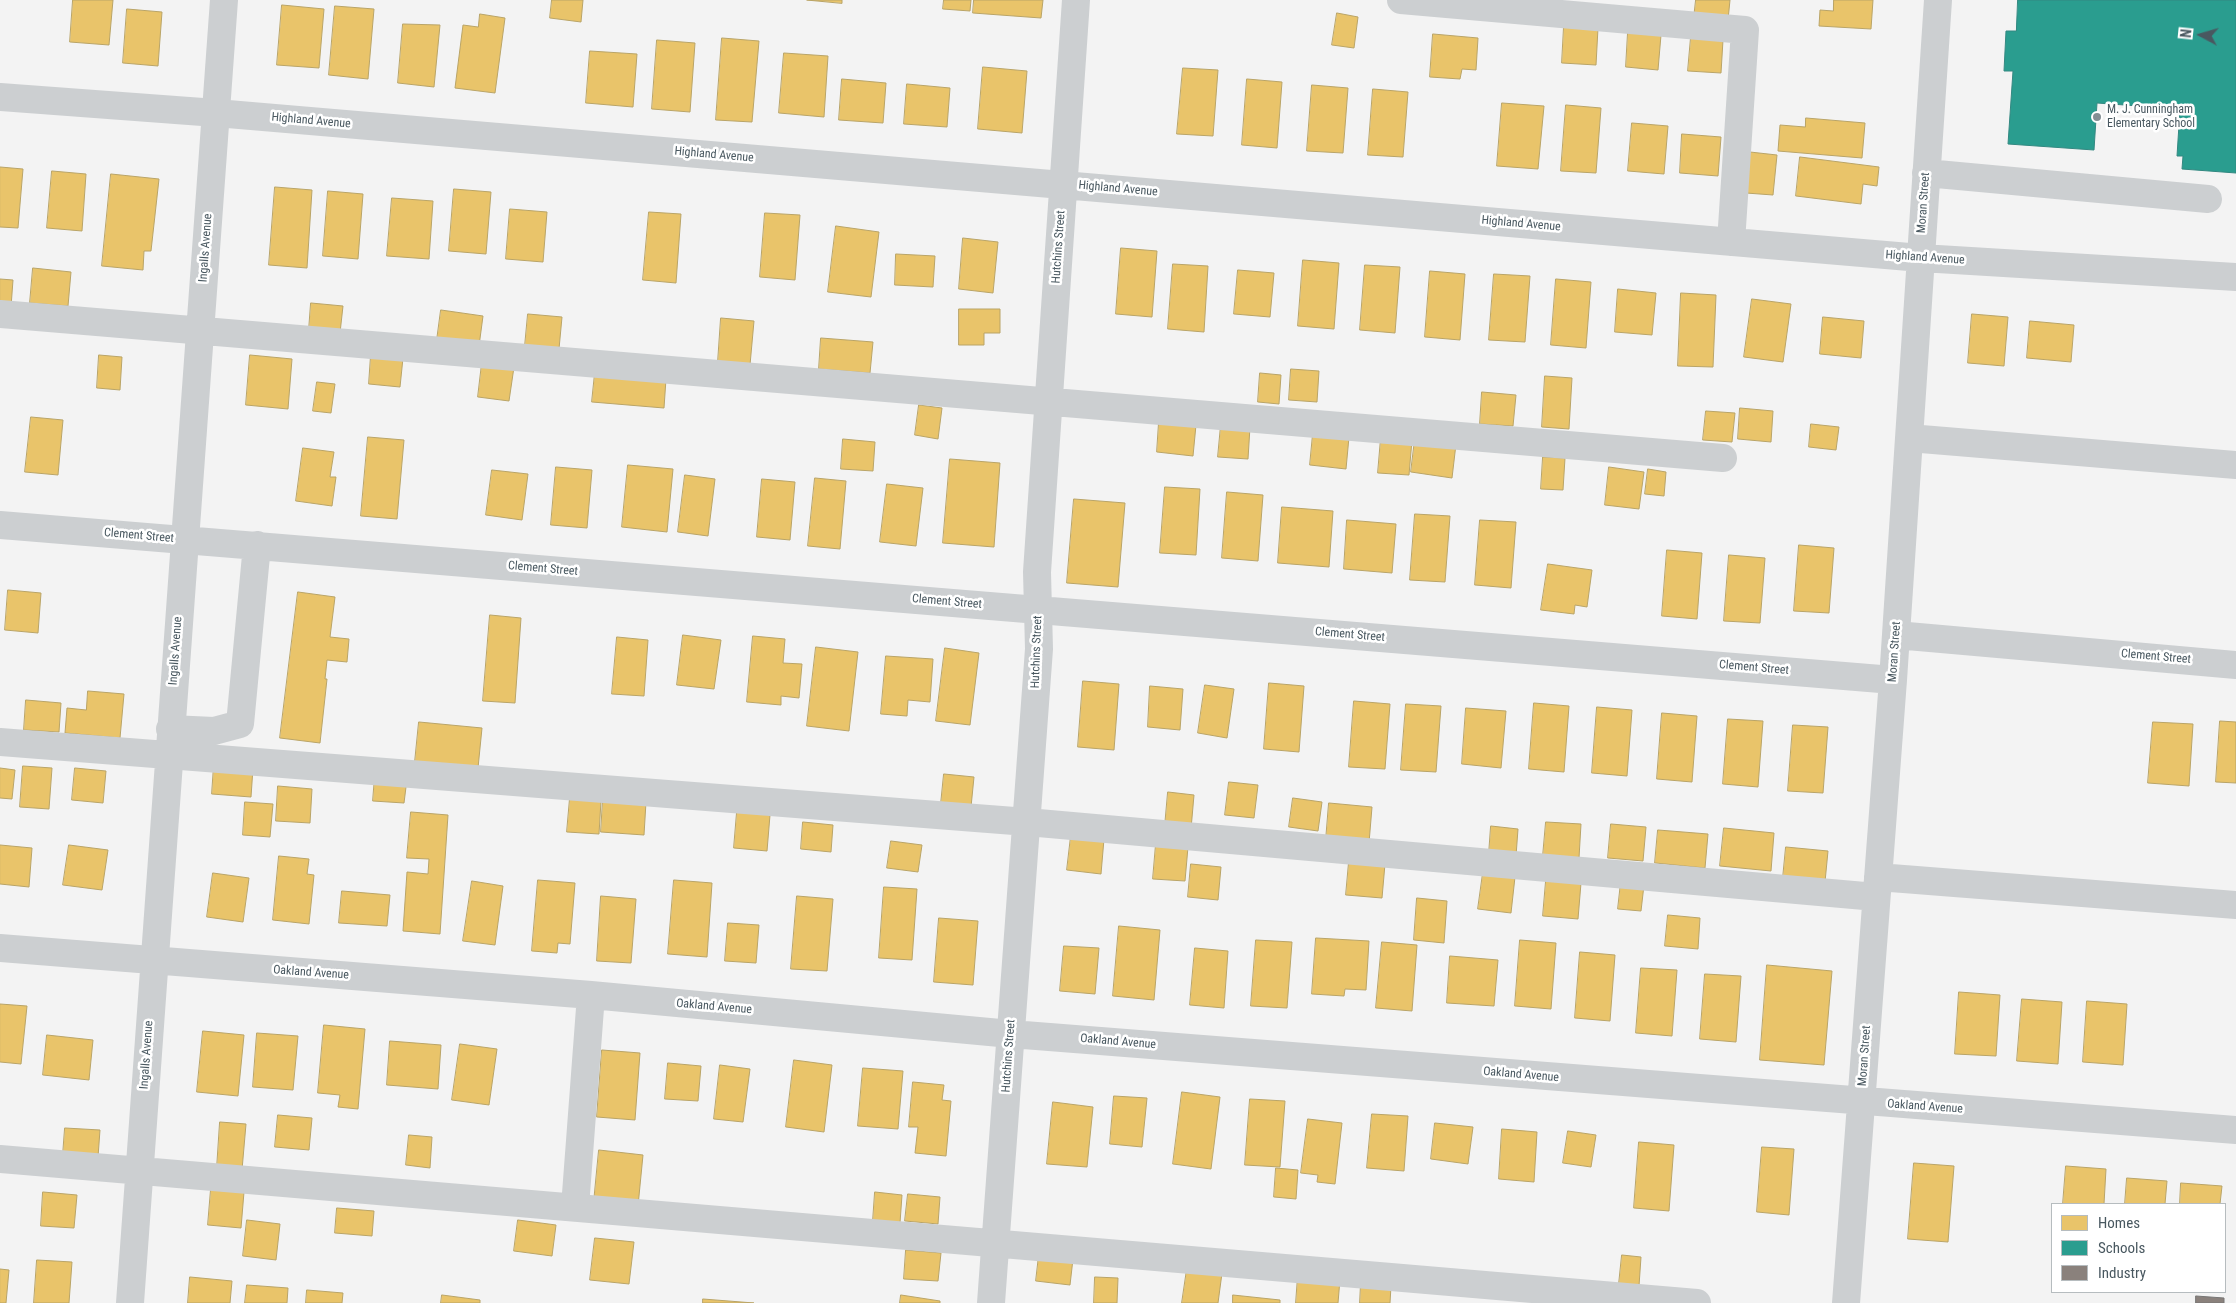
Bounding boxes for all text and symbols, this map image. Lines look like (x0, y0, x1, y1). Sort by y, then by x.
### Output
north arrow (2176, 10, 2226, 60)
text: N (2178, 28, 2194, 39)
place label: M. J. Cunningham Elementary School (2107, 103, 2195, 131)
street label: Highland Avenue (271, 110, 351, 132)
marker: M. J. Cunningham Elementary School (2091, 111, 2103, 123)
street label: Highland Avenue (674, 144, 754, 166)
street label: Moran Street (1915, 172, 1933, 234)
street label: Highland Avenue (1078, 178, 1158, 200)
street label: Hutchins Street (1049, 210, 1069, 284)
street label: Ingalls Avenue (196, 213, 216, 283)
street label: Highland Avenue (1481, 213, 1561, 235)
street label: Highland Avenue (1885, 248, 1965, 268)
street label: Clement Street (103, 526, 175, 546)
street label: Clement Street (507, 559, 579, 579)
street label: Clement Street (911, 592, 983, 612)
street label: Hutchins Street (1029, 615, 1045, 689)
street label: Ingalls Avenue (166, 616, 186, 686)
street label: Moran Street (1886, 621, 1904, 683)
street label: Clement Street (1314, 625, 1386, 645)
street label: Clement Street (2120, 647, 2192, 667)
street label: Clement Street (1718, 658, 1790, 678)
street label: Oakland Avenue (273, 963, 349, 983)
street label: Oakland Avenue (676, 997, 752, 1017)
street label: Hutchins Street (999, 1019, 1019, 1093)
street label: Ingalls Avenue (137, 1020, 157, 1090)
street label: Moran Street (1856, 1025, 1874, 1087)
street label: Oakland Avenue (1080, 1032, 1156, 1052)
street label: Oakland Avenue (1483, 1065, 1559, 1085)
street label: Oakland Avenue (1887, 1097, 1963, 1117)
legend (2051, 1203, 2226, 1293)
text: Homes (2098, 1214, 2140, 1232)
text: Schools (2098, 1239, 2145, 1257)
text: Industry (2098, 1264, 2146, 1282)

